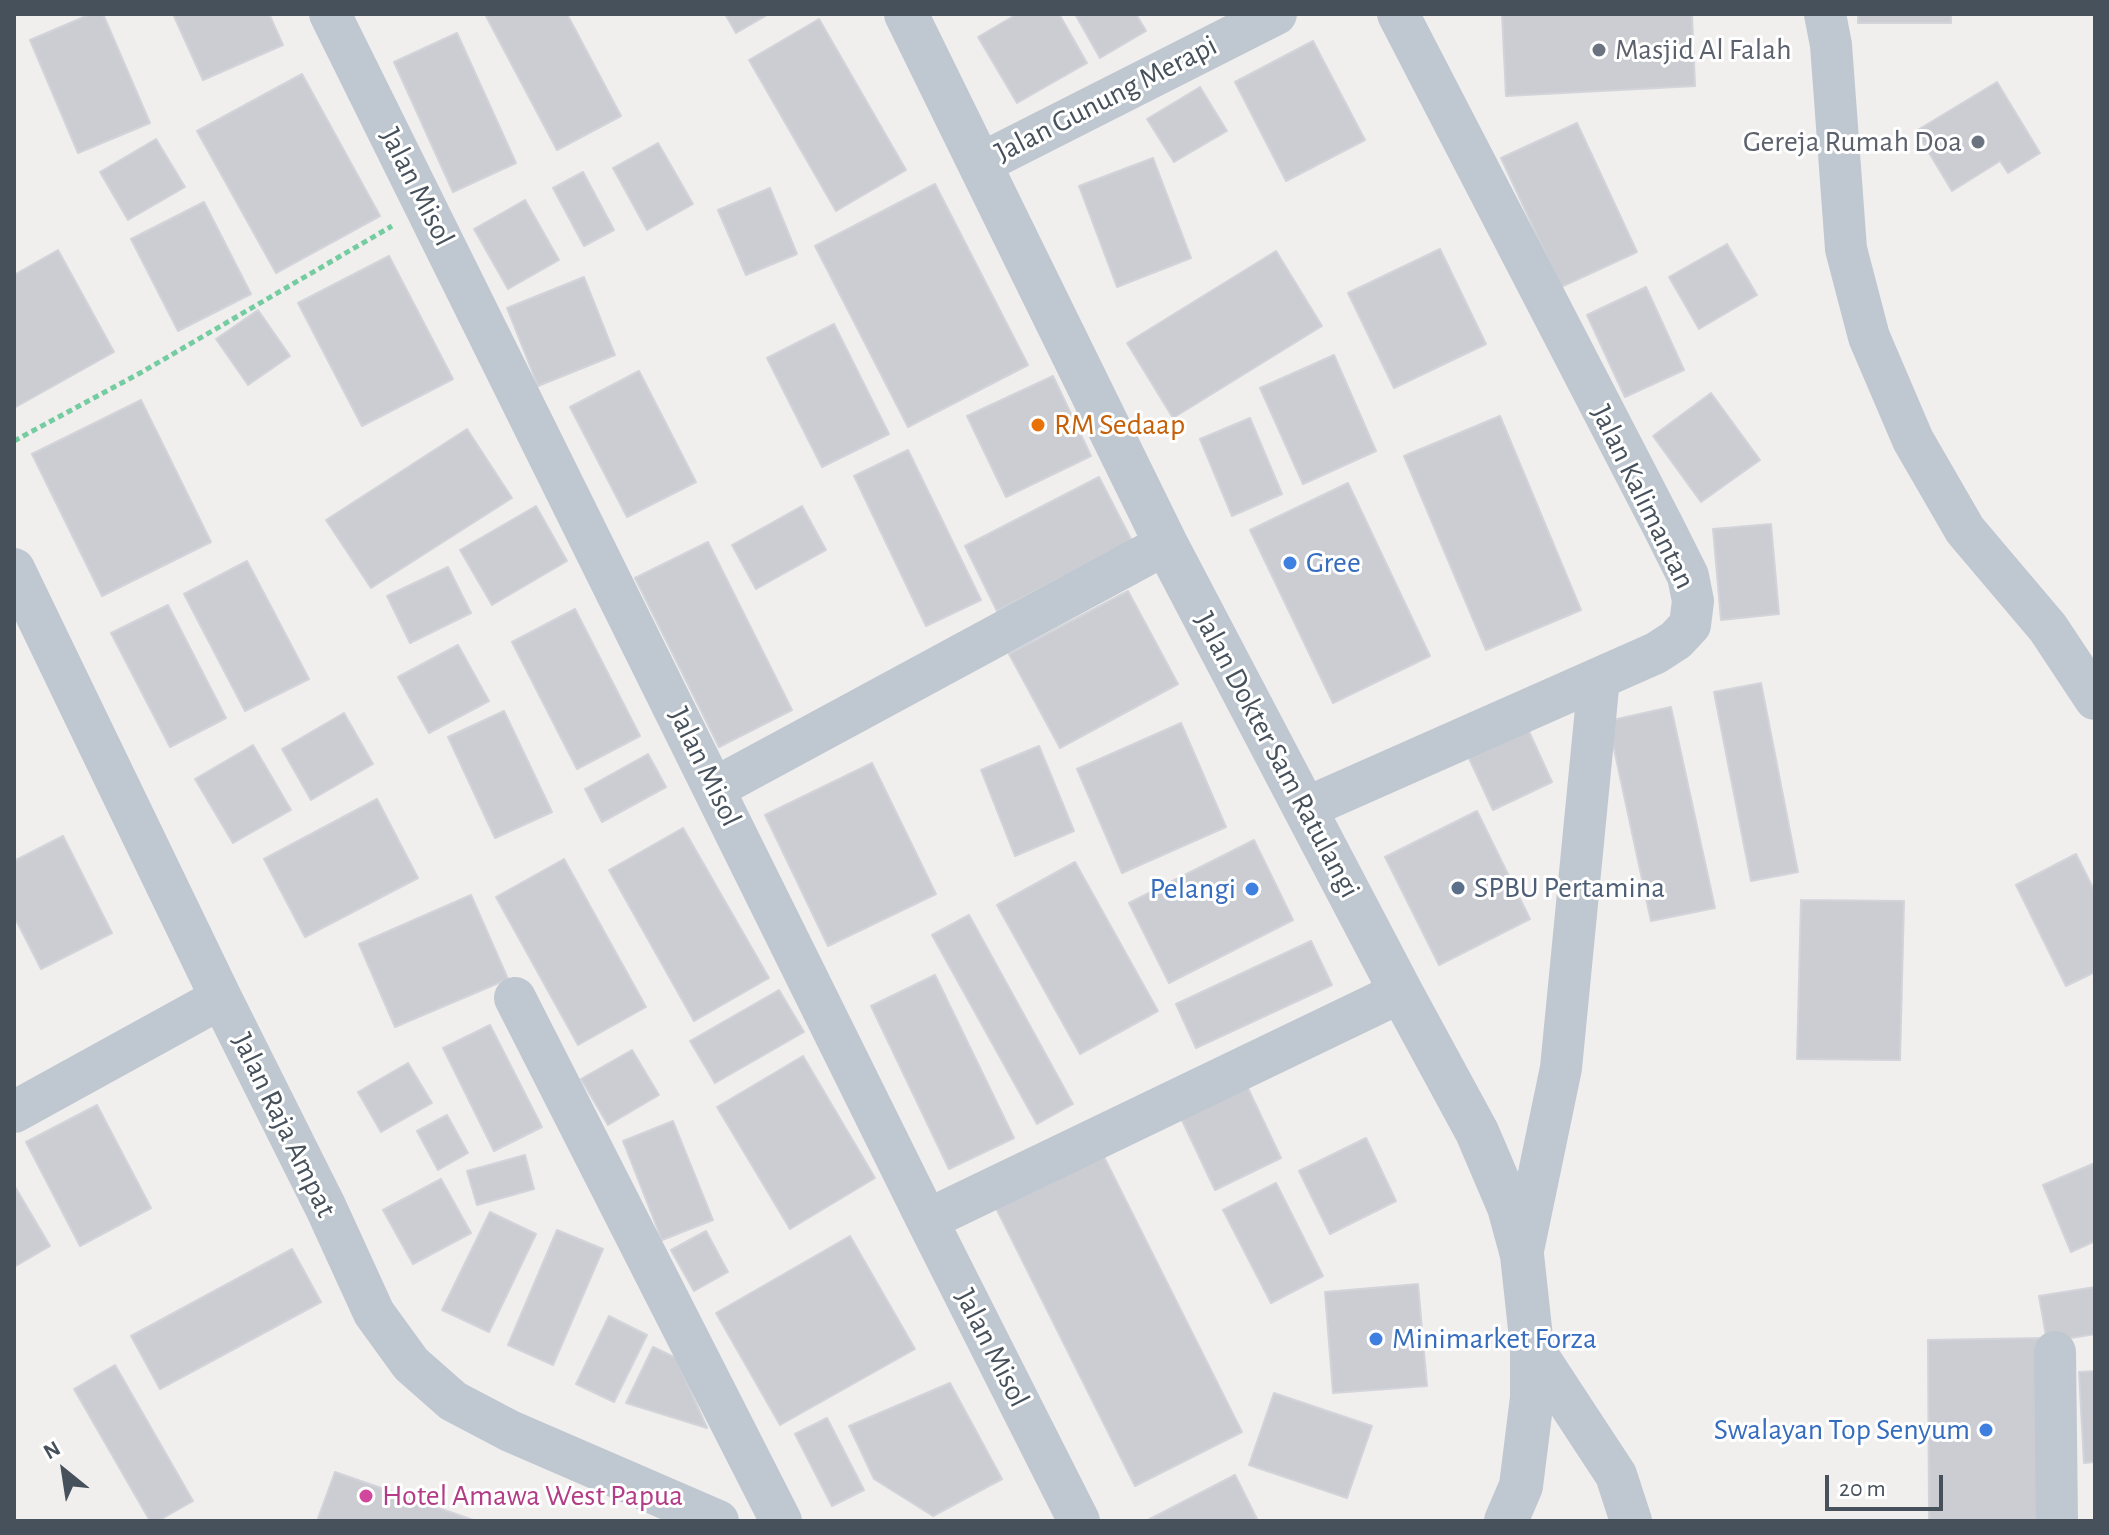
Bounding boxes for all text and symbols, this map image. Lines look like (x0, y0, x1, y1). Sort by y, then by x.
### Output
street label: Jalan Gunung Merapi (989, 27, 1223, 171)
place label: Masjid Al Falah (1615, 32, 1792, 68)
marker: Masjid Al Falah (1590, 41, 1608, 59)
street label: Jalan Misol (372, 122, 462, 252)
place label: Gereja Rumah Doa (1743, 124, 1962, 160)
marker: Gereja Rumah Doa (1969, 133, 1987, 151)
street label: Jalan Kalimantan (1583, 399, 1703, 595)
place label: RM Sedaap (1054, 407, 1185, 443)
marker: RM Sedaap (1029, 416, 1047, 434)
place label: Gree (1306, 545, 1361, 581)
marker: Gree (1281, 554, 1299, 572)
street label: Jalan Dokter Sam Ratulangi (1186, 606, 1368, 904)
street label: Jalan Misol (661, 702, 749, 832)
place label: SPBU Pertamina (1474, 870, 1665, 906)
place label: Pelangi (1150, 871, 1236, 907)
marker: SPBU Pertamina (1449, 879, 1467, 897)
marker: Pelangi (1243, 880, 1261, 898)
street label: Jalan Raja Ampat (224, 1027, 344, 1223)
street label: Jalan Misol (947, 1283, 1037, 1413)
place label: Minimarket Forza (1392, 1321, 1597, 1357)
marker: Minimarket Forza (1367, 1330, 1385, 1348)
place label: Swalayan Top Senyum (1714, 1412, 1970, 1448)
marker: Swalayan Top Senyum (1977, 1421, 1995, 1439)
north arrow (24, 1431, 104, 1511)
text: N (40, 1437, 64, 1464)
scale bar (1829, 1459, 1947, 1509)
text: 20 m (1839, 1477, 1886, 1501)
place label: Hotel Amawa West Papua (382, 1478, 683, 1514)
marker: Hotel Amawa West Papua (357, 1487, 375, 1505)

